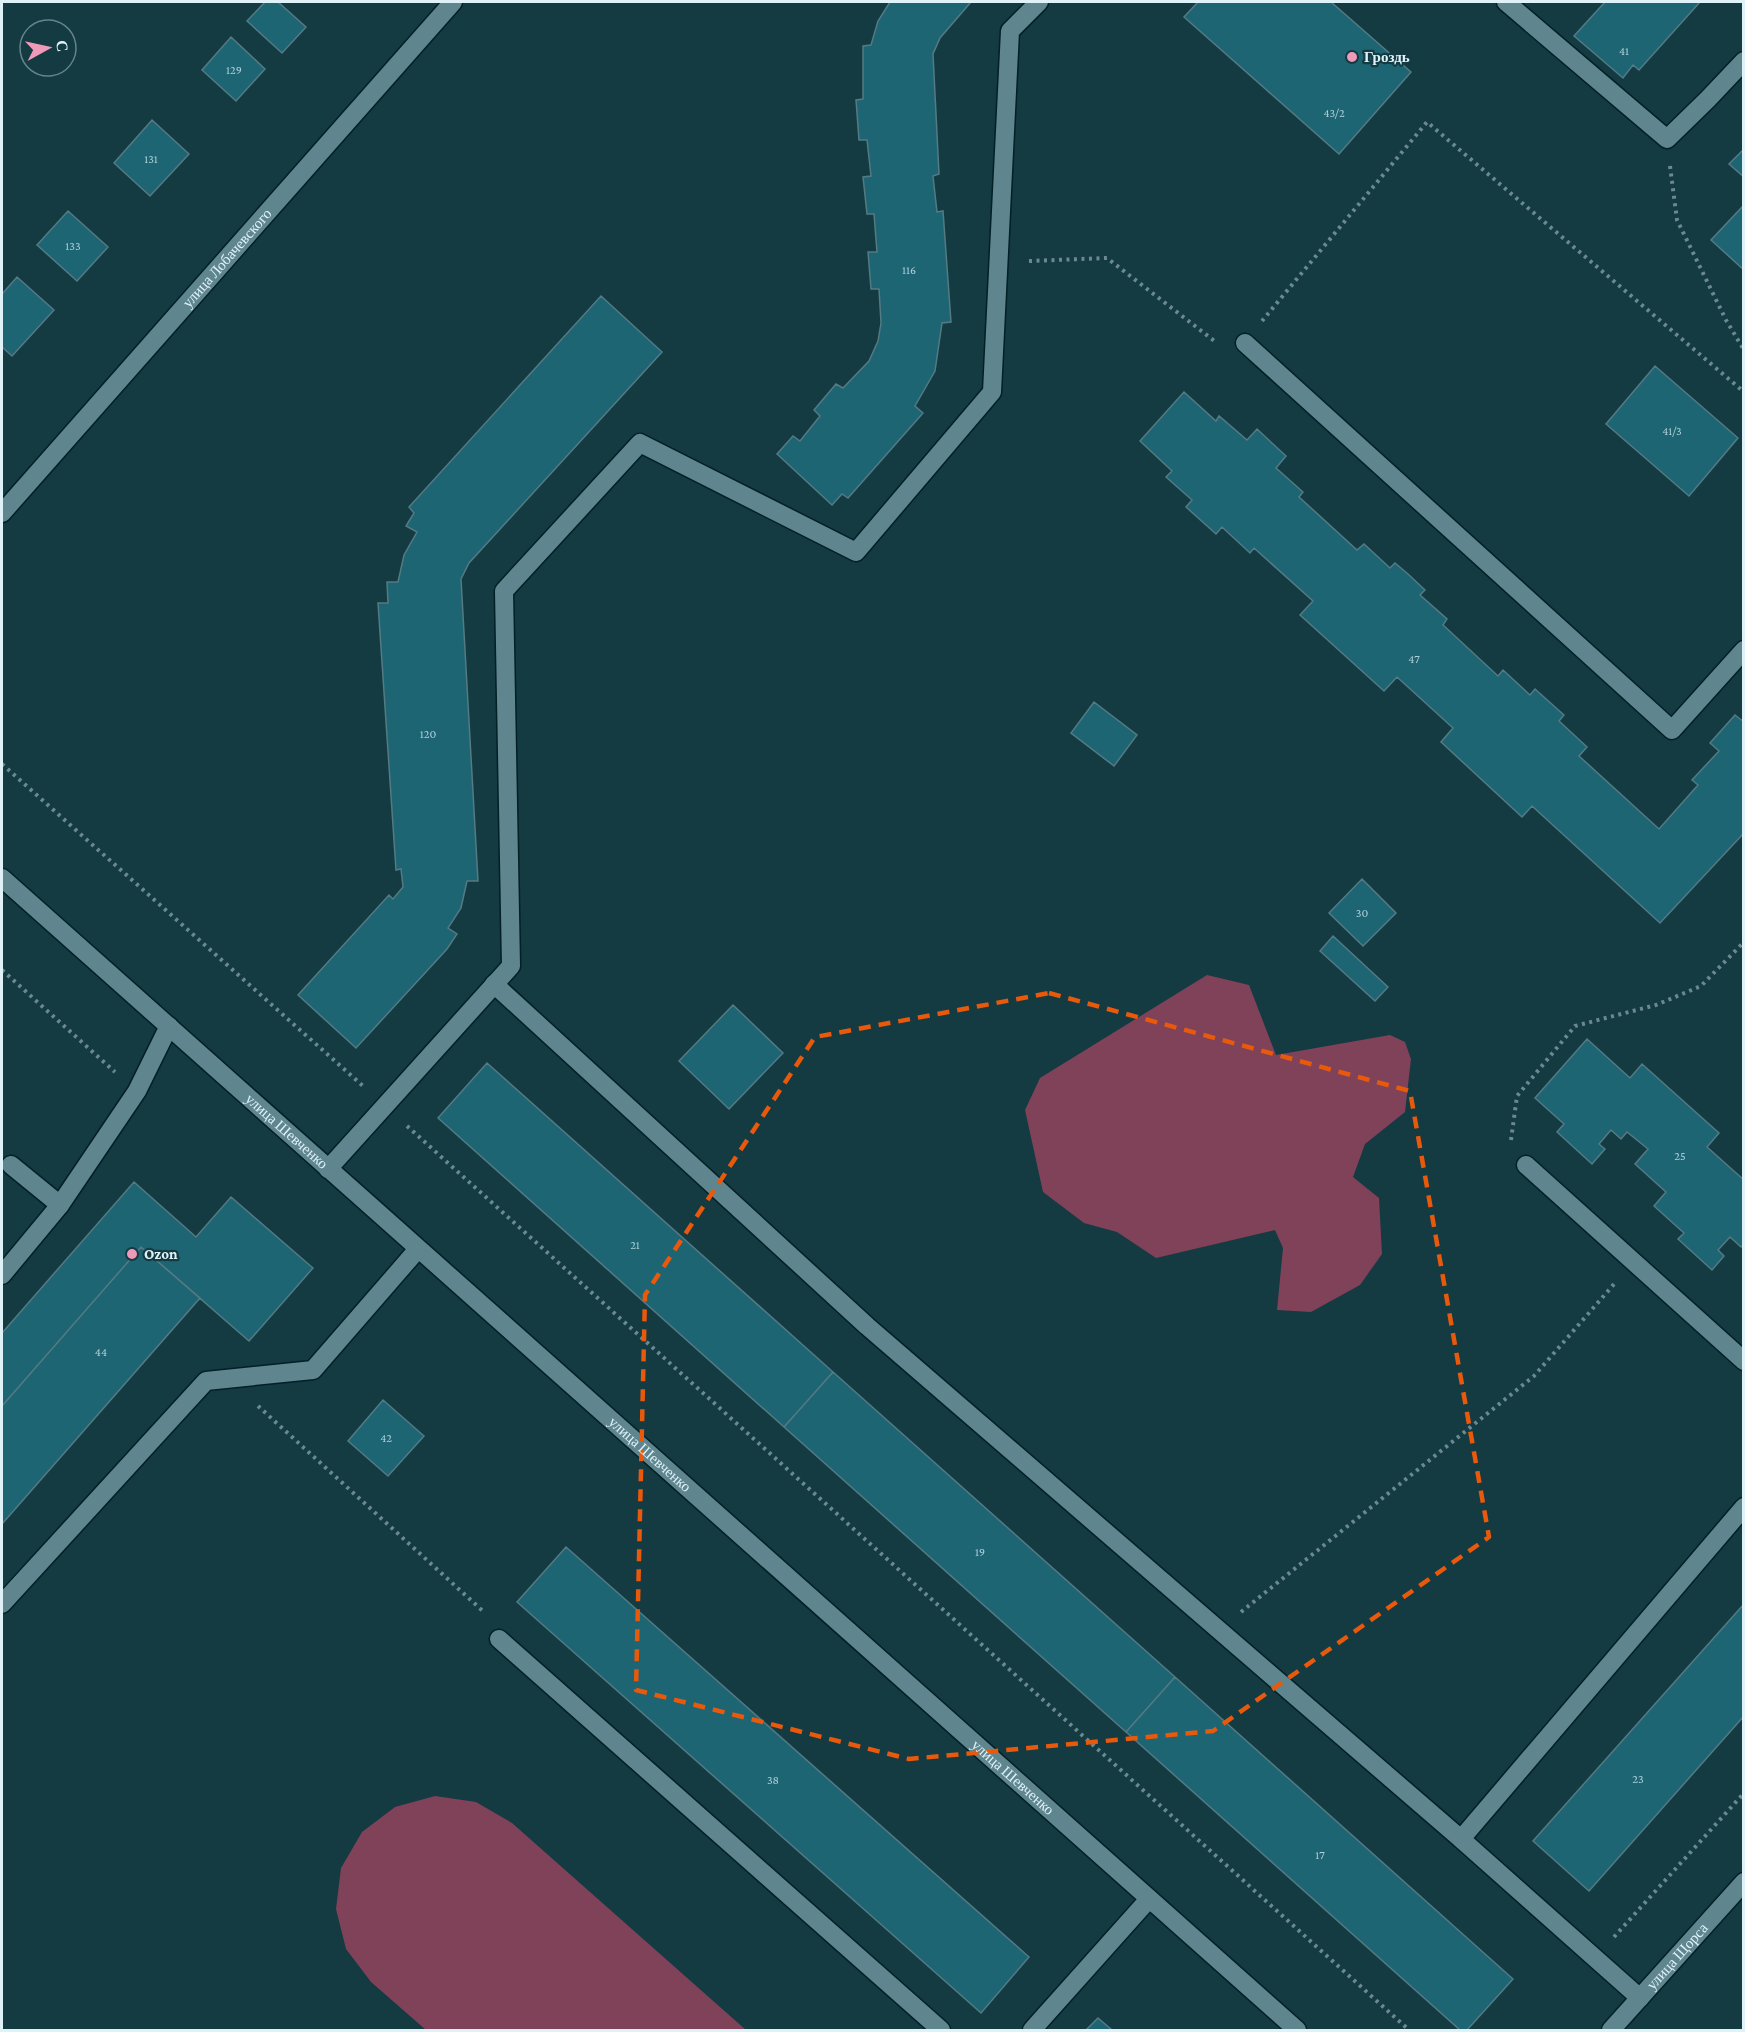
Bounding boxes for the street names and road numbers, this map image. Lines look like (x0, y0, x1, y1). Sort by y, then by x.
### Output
street label: улица Лобачевского (179, 206, 275, 311)
street label: улица Шевченко (242, 1091, 331, 1172)
street label: улица Шевченко (605, 1414, 694, 1495)
street label: улица Шевченко (969, 1737, 1057, 1818)
street label: улица Щорса (1643, 1920, 1711, 1993)

